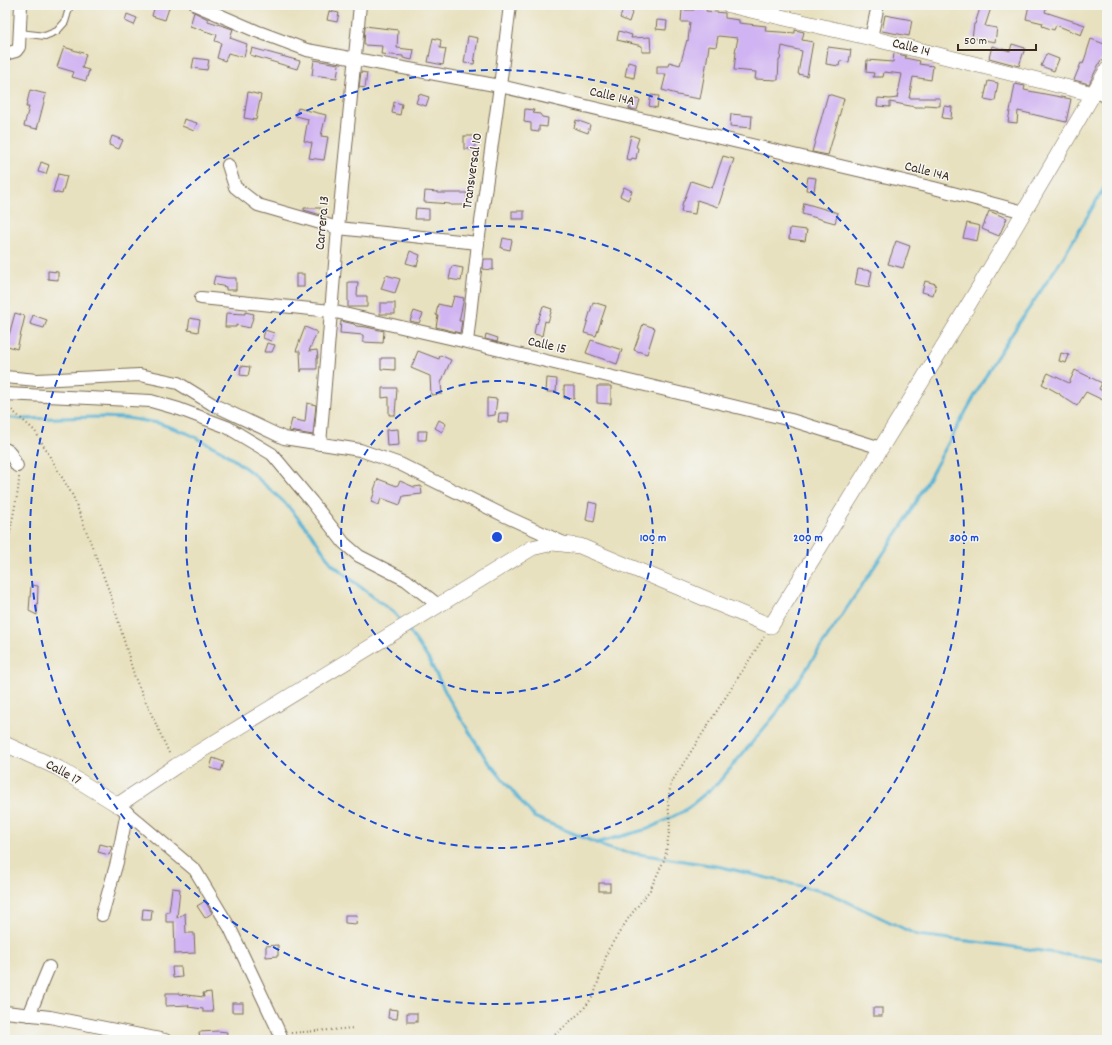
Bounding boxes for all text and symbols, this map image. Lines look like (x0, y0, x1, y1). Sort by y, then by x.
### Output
scale bar (958, 26, 1036, 52)
text: 50 m (964, 33, 987, 50)
street label: Calle 14 (890, 34, 932, 62)
street label: Calle 14A (587, 82, 637, 112)
street label: Transversal 10 (458, 132, 488, 210)
street label: Calle 14A (902, 157, 952, 187)
street label: Carrera 13 (311, 195, 335, 251)
street label: Calle 15 (526, 332, 568, 360)
centre of rings (490, 530, 504, 544)
text: 100 m (640, 530, 666, 547)
text: 200 m (793, 530, 823, 547)
text: 300 m (949, 530, 979, 547)
street label: Calle 17 (42, 755, 84, 791)

